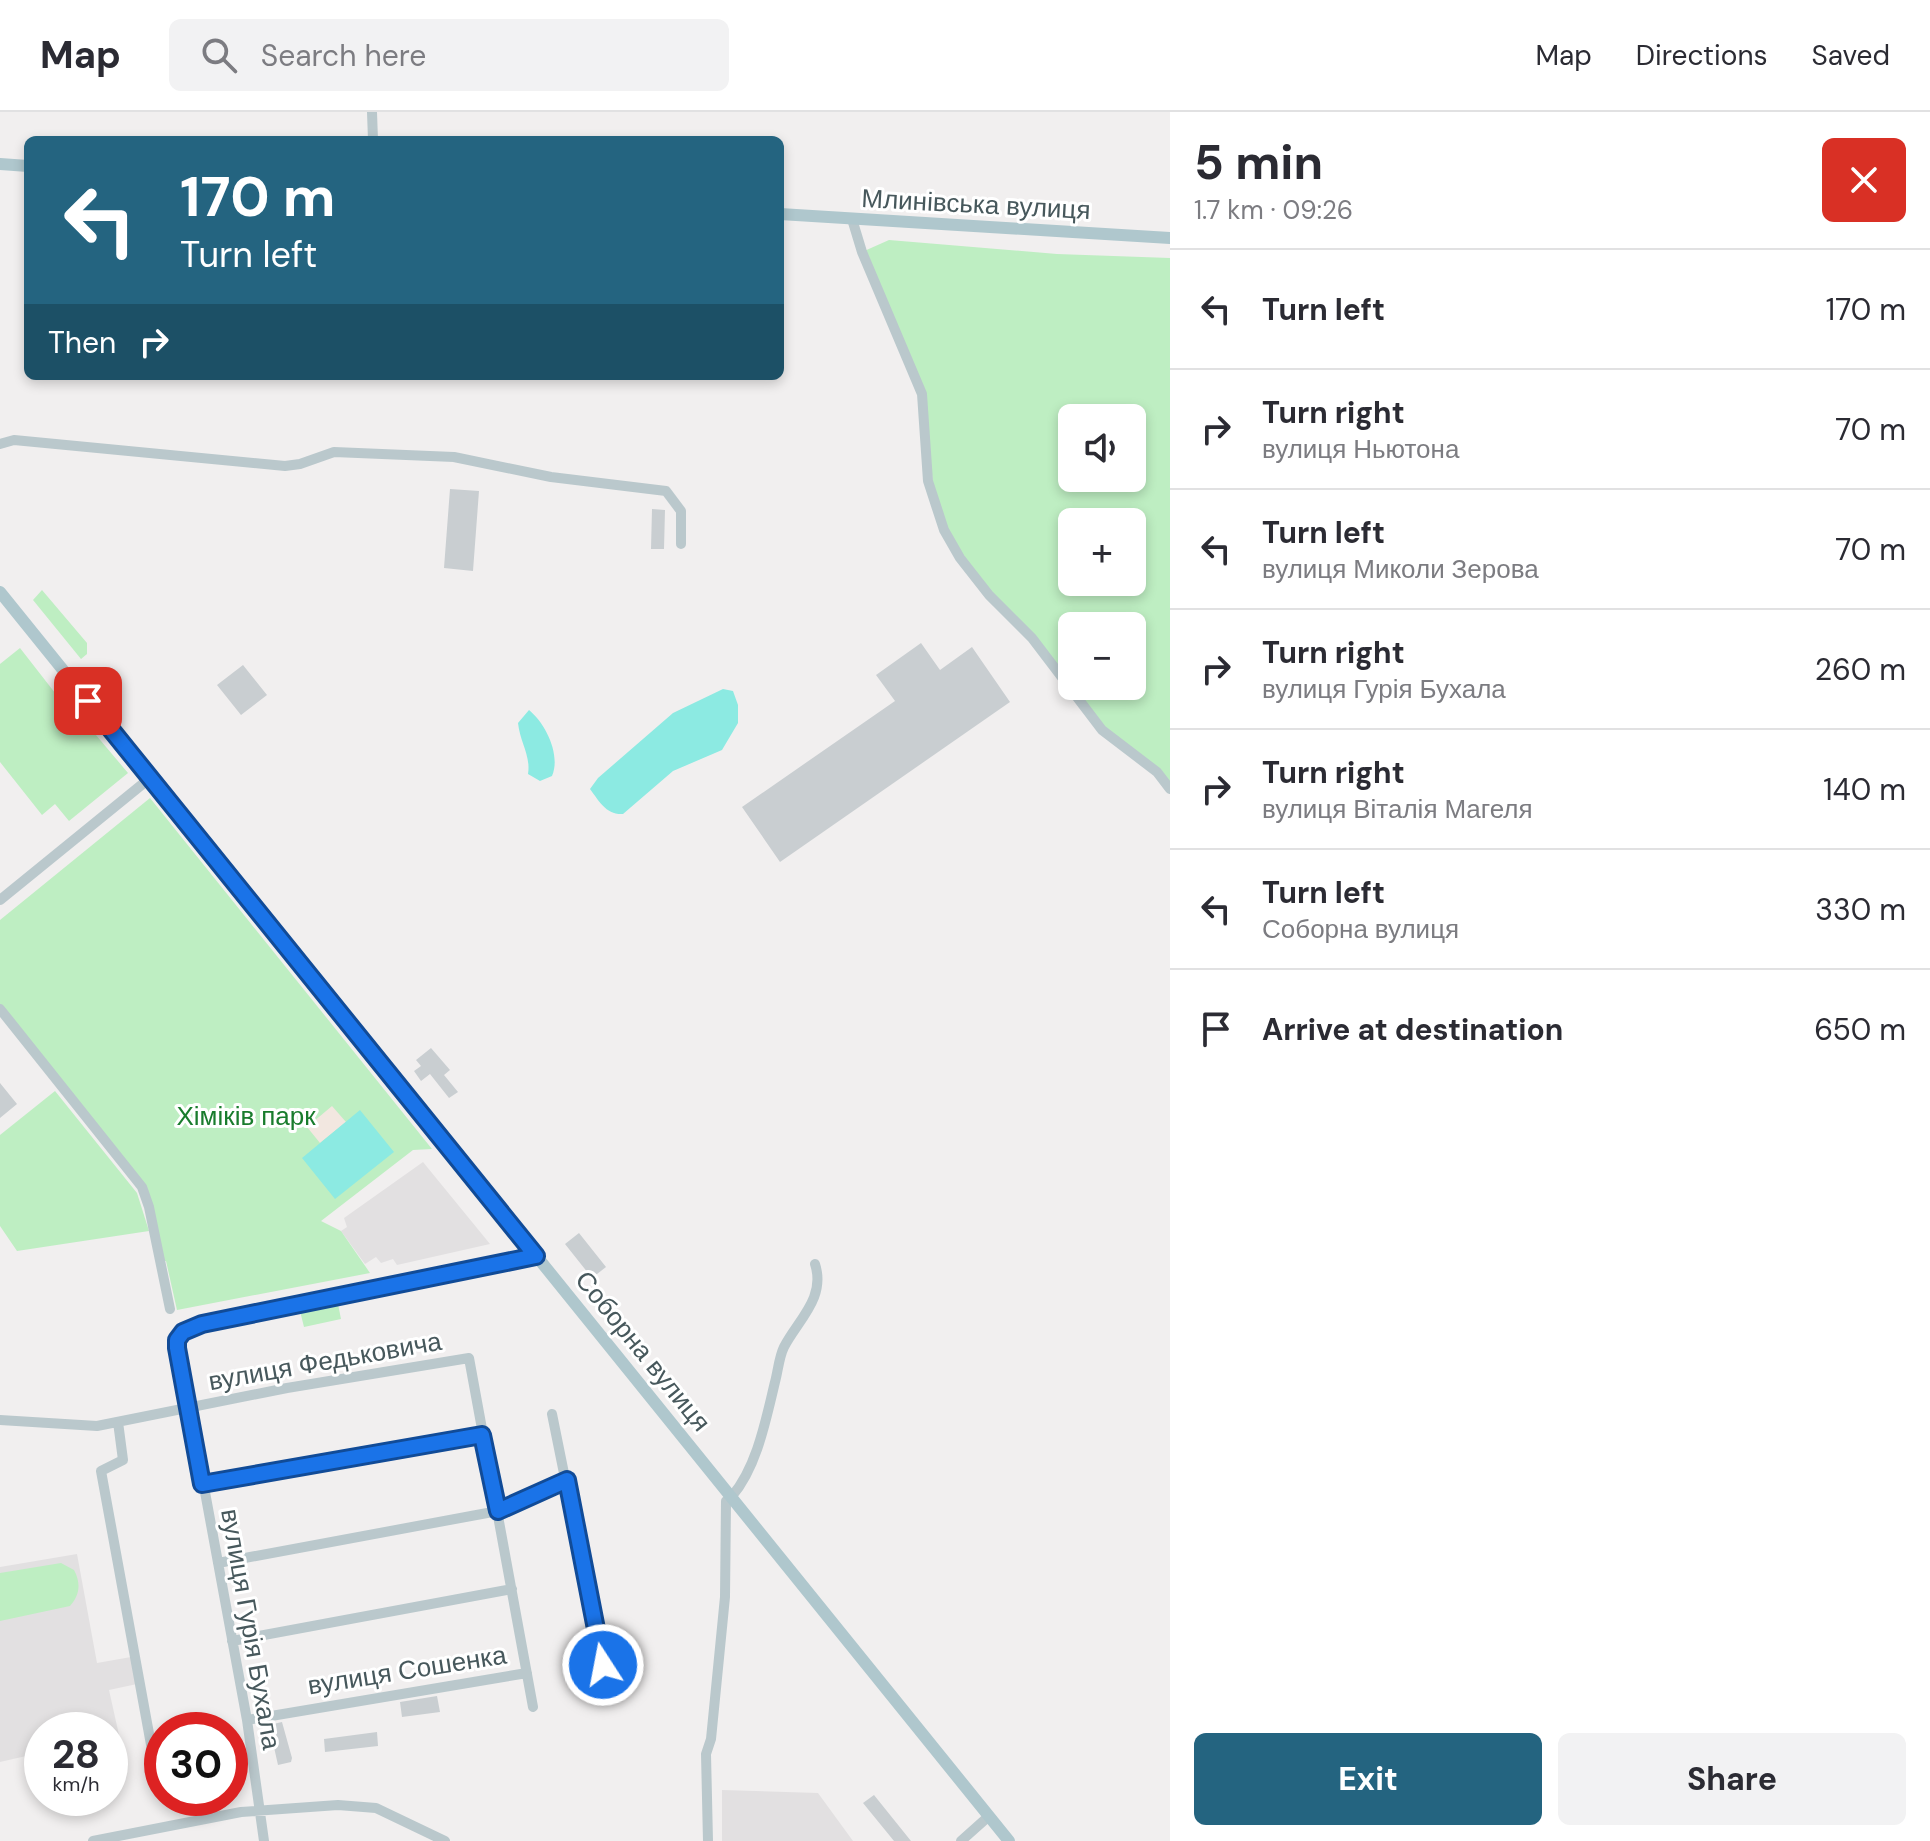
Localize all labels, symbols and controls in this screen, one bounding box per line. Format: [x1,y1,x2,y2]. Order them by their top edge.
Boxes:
search box [169,19,729,91]
text: Map [40,30,121,80]
icon: search [197,33,241,77]
text: Search here [261,36,426,75]
text: Map [1535,37,1592,74]
text: Directions [1636,37,1768,74]
text: Saved [1812,37,1890,74]
text: 5 min [1194,131,1323,194]
button: close [1822,138,1906,222]
text: 170 m [180,160,335,233]
icon: left [48,168,152,272]
street label: Млинівська вулиця [861,181,1091,227]
text: 1.7 km · 09:26 [1194,193,1353,227]
text: Turn left [180,231,317,278]
icon: left [1194,287,1238,331]
text: Turn left [1262,290,1385,329]
text: 170 m [1826,290,1906,329]
icon: right [132,320,176,364]
text: Then [48,323,116,362]
text: Turn right [1262,393,1405,432]
map controls [1058,404,1146,700]
button: sound [1058,404,1146,492]
icon: right [1194,407,1238,451]
text: 70 m [1835,410,1906,449]
text: вулиця Ньютона [1262,432,1459,466]
button: + [1058,508,1146,596]
text: Turn left [1262,513,1385,552]
icon: left [1194,527,1238,571]
text: 70 m [1835,530,1906,569]
text: вулиця Миколи Зерова [1262,552,1539,586]
button: − [1058,612,1146,700]
text: Turn right [1262,633,1405,672]
icon: right [1194,647,1238,691]
text: 260 m [1815,650,1906,689]
pin [54,667,122,735]
text: вулиця Гурія Бухала [1262,672,1506,706]
icon: arrive [66,679,110,723]
text: Turn right [1262,753,1405,792]
icon: right [1194,767,1238,811]
text: 140 m [1823,770,1906,809]
text: вулиця Віталія Магеля [1262,792,1533,826]
text: Turn left [1262,873,1385,912]
icon: left [1194,887,1238,931]
text: 330 m [1815,890,1906,929]
text: Соборна вулиця [1262,912,1459,946]
icon: arrive [1194,1007,1238,1051]
text: Arrive at destination [1262,1010,1563,1049]
text: 650 m [1814,1010,1906,1049]
park label: Хіміків парк [176,1099,316,1133]
street label: Соборна вулиця [568,1264,718,1438]
street label: вулиця Федьковича [206,1324,445,1398]
street label: вулиця Гурія Бухала [213,1506,289,1753]
position arrow [561,1623,645,1707]
street label: вулиця Сошенка [305,1637,509,1702]
speed limit sign: 30 [144,1712,248,1816]
text: 28 [52,1728,100,1780]
button: Exit [1194,1733,1542,1825]
button: Share [1558,1733,1906,1825]
text: km/h [52,1771,100,1797]

